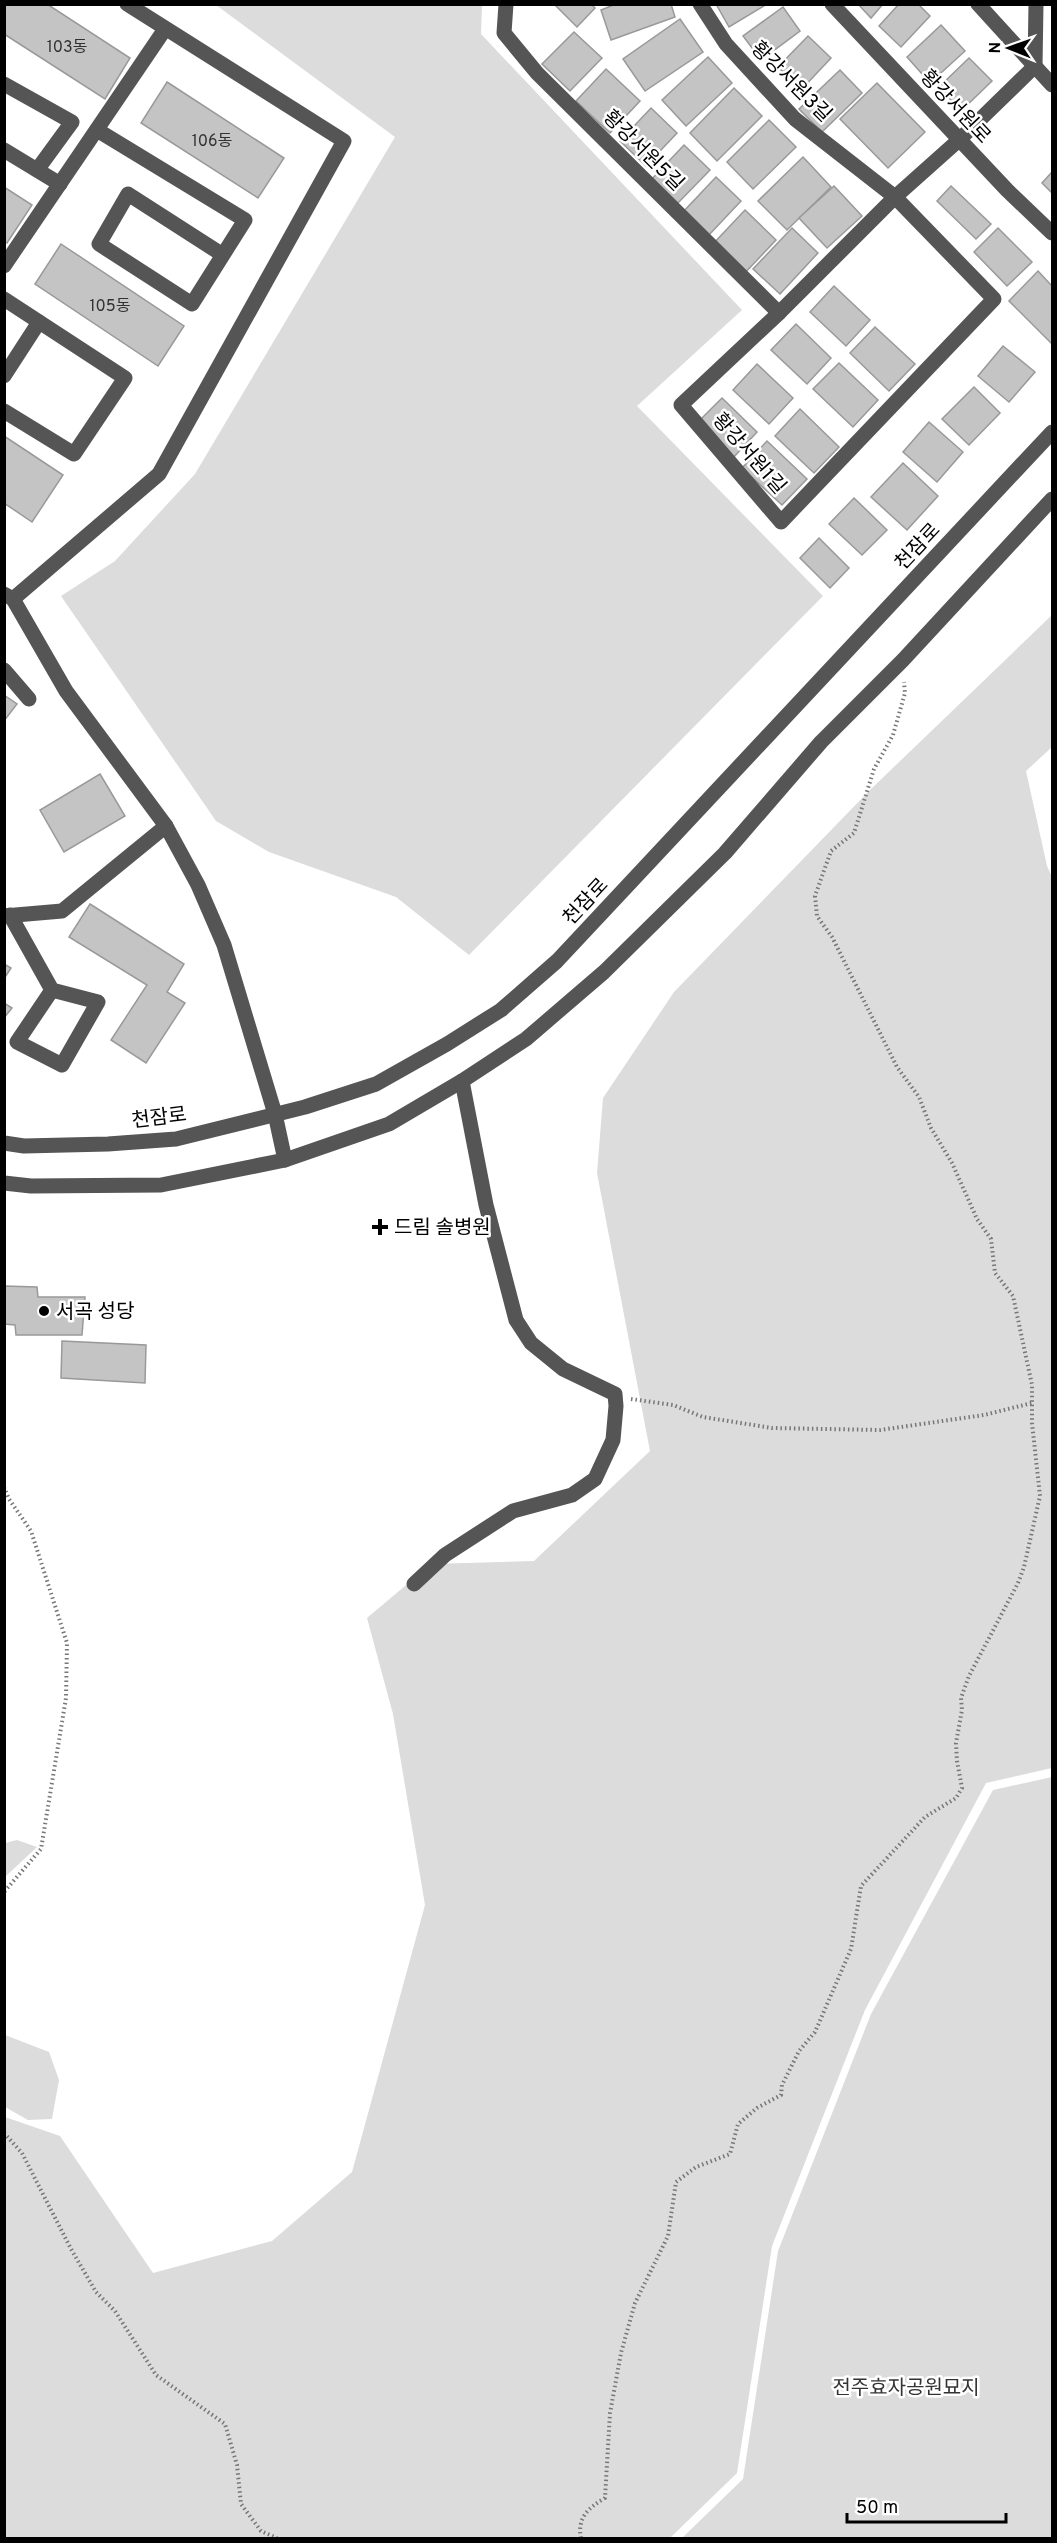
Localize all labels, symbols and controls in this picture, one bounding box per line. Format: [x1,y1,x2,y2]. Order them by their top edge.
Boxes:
north arrow [979,18,1039,78]
street label: 황강서원3길 [745,36,837,128]
house number: 103동 [47,38,88,58]
text: N [986,42,1006,54]
street label: 황강서원로 [914,65,995,150]
street label: 황강서원5길 [596,105,689,198]
house number: 106동 [192,132,233,152]
house number: 105동 [90,297,131,317]
street label: 황강서원1길 [706,408,791,500]
street label: 천잠로 [890,518,947,576]
street label: 천잠로 [558,873,615,931]
street label: 천잠로 [130,1103,188,1135]
place label: 드림 솔병원 [394,1216,491,1242]
marker: 드림 솔병원 [371,1218,389,1236]
place label: 서곡 성당 [56,1300,134,1326]
marker: 서곡 성당 [37,1304,51,1318]
park label: 전주효자공원묘지 [832,2376,980,2402]
scale bar [847,2486,1006,2524]
text: 50 m [856,2497,898,2520]

